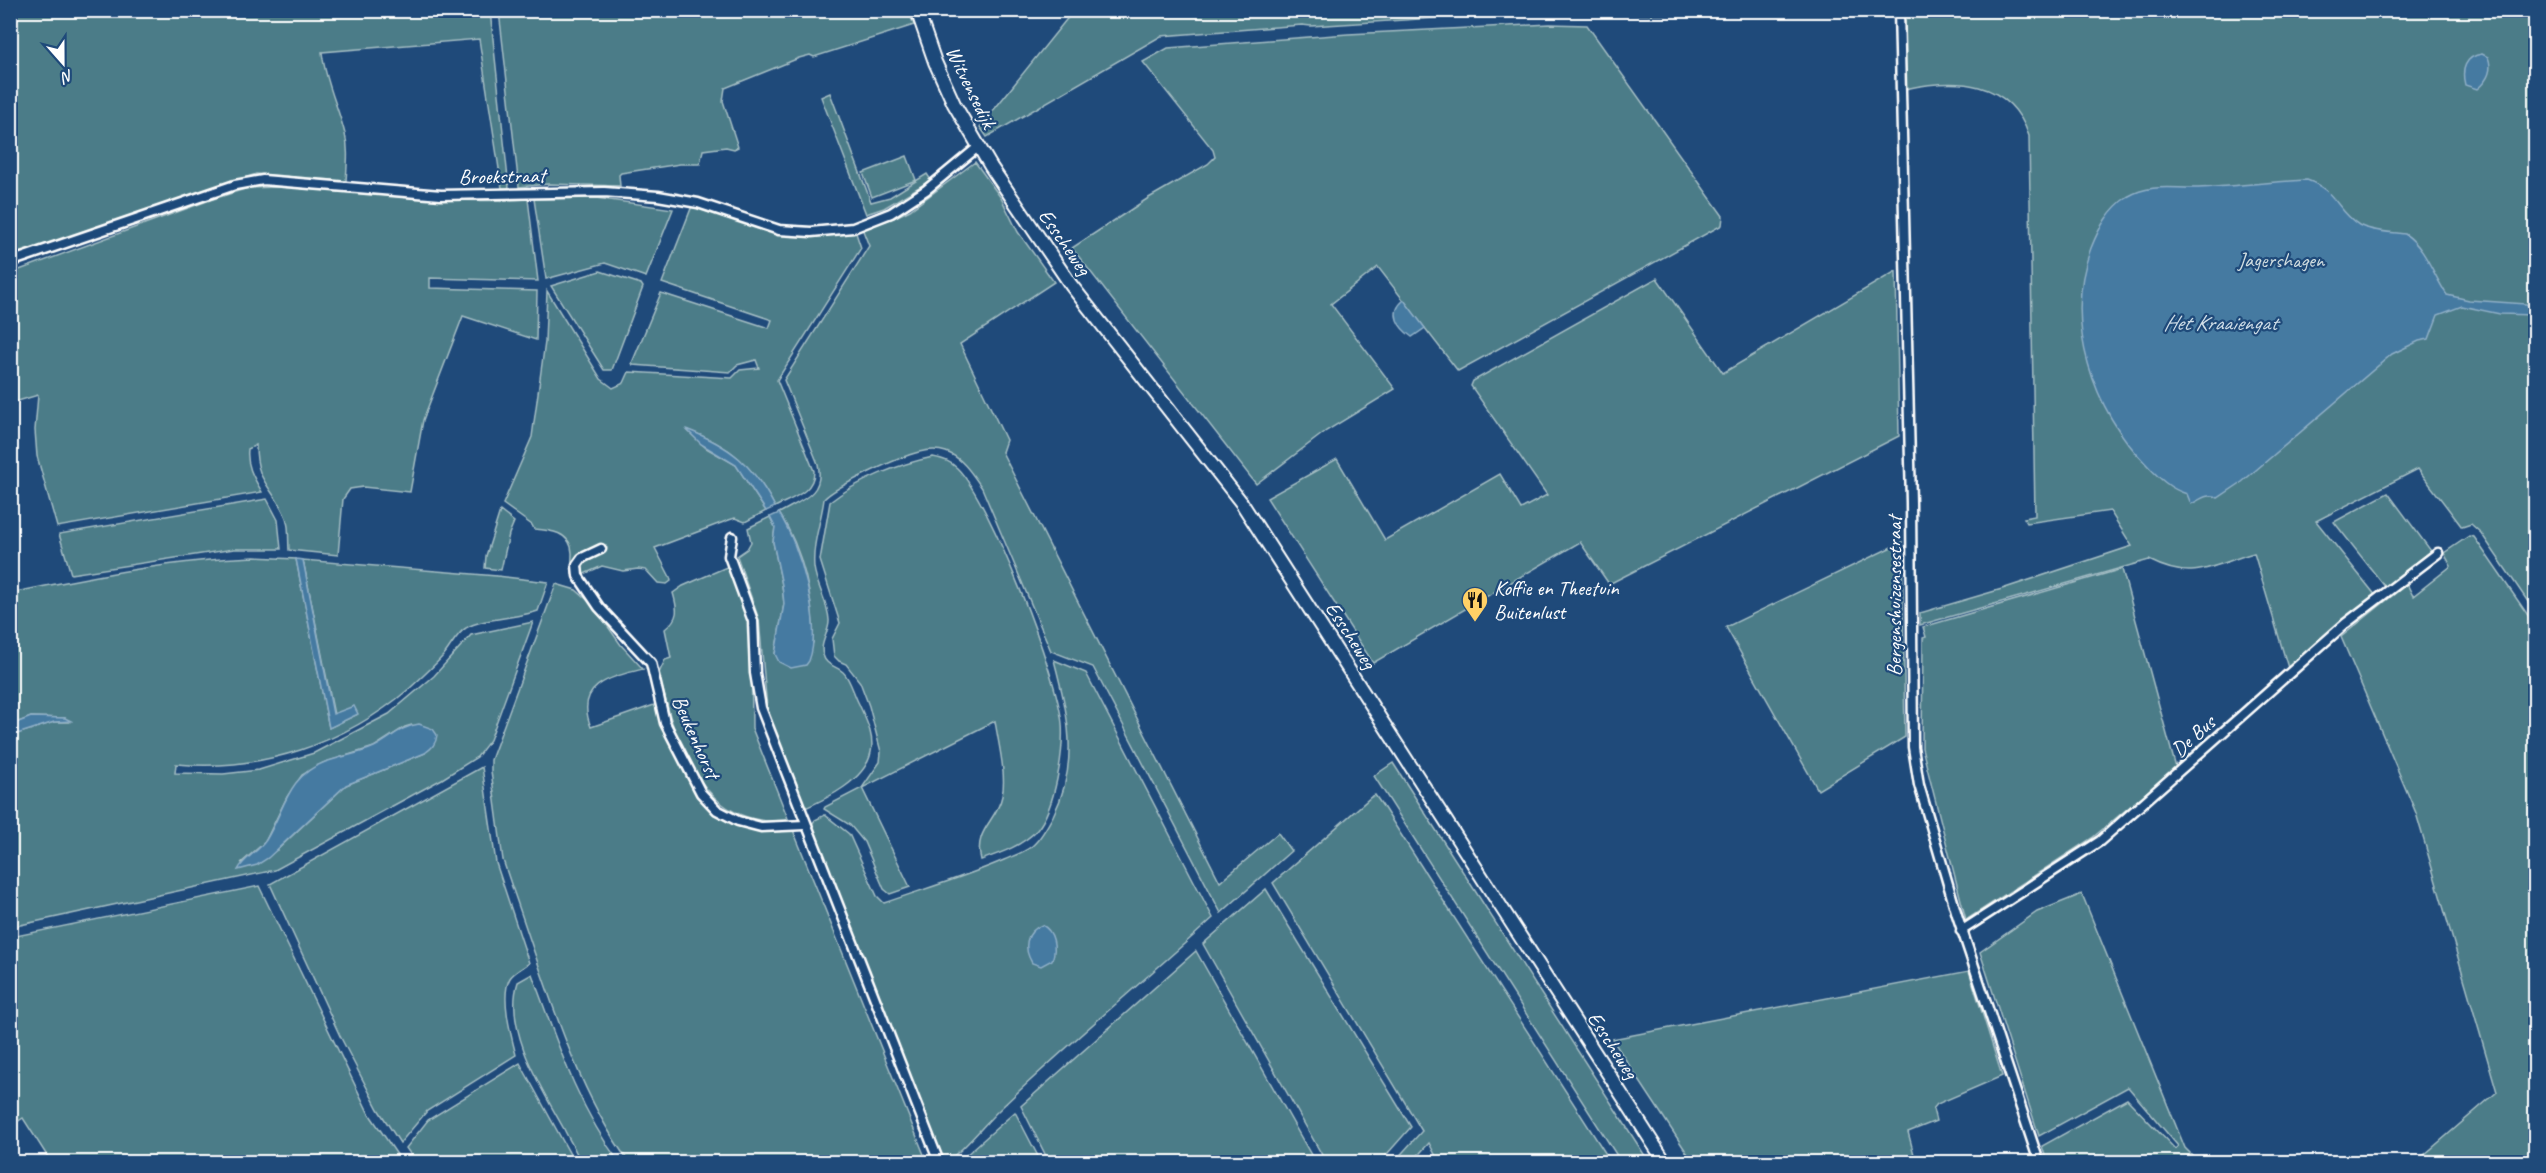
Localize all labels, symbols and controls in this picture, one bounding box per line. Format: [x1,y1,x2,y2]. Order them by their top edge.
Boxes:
north arrow [33,33,93,93]
street label: Witvensedijk [940,42,1003,134]
text: N [57,65,76,88]
street label: Broekstraat [458,162,549,190]
street label: Esscheweg [1033,204,1098,281]
park label: Jagershagen [2237,247,2326,273]
water label: Het Kraaiengat [2163,309,2282,337]
street label: Bergenshuizensestraat [1881,513,1907,676]
place label: Koffie en Theetuin Buitenlust [1494,575,1619,625]
restaurant icon: Koffie en Theetuin Buitenlust [1460,585,1490,623]
street label: Esscheweg [1320,596,1383,675]
street label: Beukenhorst [666,691,727,785]
street label: De Bus [2166,708,2222,762]
street label: Esscheweg [1582,1006,1645,1085]

